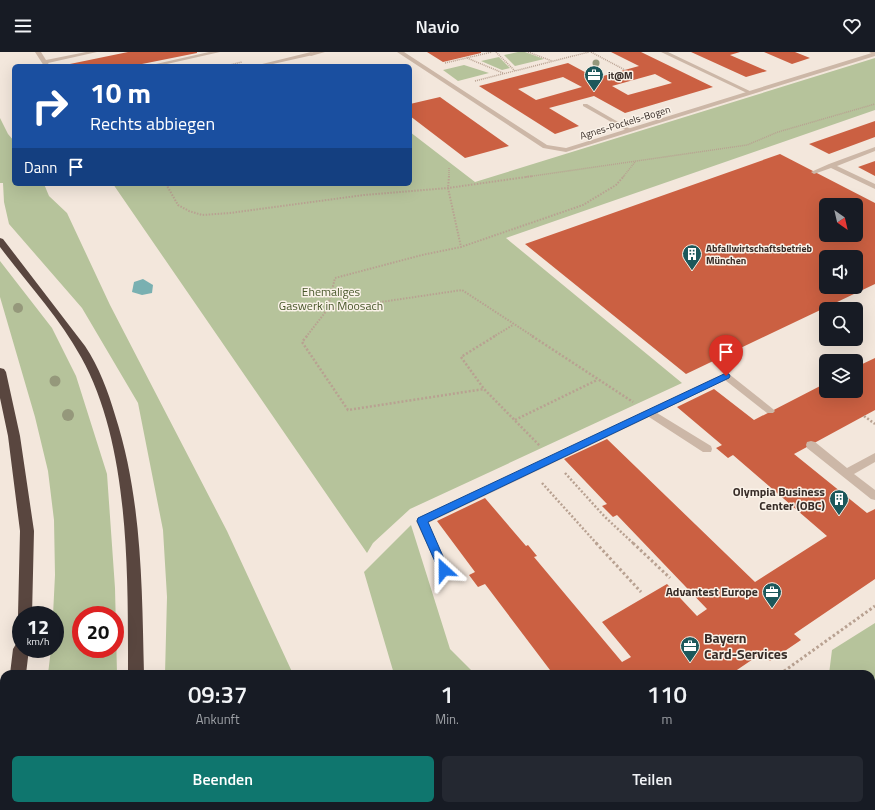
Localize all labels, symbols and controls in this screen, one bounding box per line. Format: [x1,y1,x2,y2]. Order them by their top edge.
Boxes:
text: Navio [415,13,460,40]
icon: menu [12,15,34,37]
icon: heart [841,15,863,37]
office icon: it@M [583,64,605,92]
place label: it@M [608,68,633,83]
text: 10 m [90,71,151,114]
icon: right [24,80,76,132]
street label: Agnes-Pockels-Bogen [578,102,672,143]
text: Rechts abbiegen [90,110,215,137]
text: Dann [24,156,57,179]
icon: arrive [65,156,87,178]
north arrow [819,198,863,242]
map controls [819,198,863,398]
place label: Abfallwirtschaftsbetrieb München [706,241,813,268]
building icon: Abfallwirtschaftsbetrieb München [681,243,703,271]
button: sound [819,250,863,294]
park label: Ehemaliges Gaswerk in Moosach [279,282,383,315]
button: search [819,302,863,346]
pin [709,335,743,376]
icon: arrive [715,341,737,363]
button: layers [819,354,863,398]
place label: Olympia Business Center (OBC) [733,482,825,515]
building icon: Olympia Business Center (OBC) [828,488,850,516]
position arrow [423,549,465,591]
office icon: Advantest Europe [761,581,783,609]
place label: Advantest Europe [666,582,758,601]
speed limit sign: 20 [72,606,124,658]
text: 12 [27,611,49,642]
place label: Bayern Card-Services [704,627,788,664]
text: km/h [27,634,49,649]
office icon: Bayern Card-Services [679,635,701,663]
text: 09:37 [188,676,247,712]
text: 1 [440,676,454,712]
text: 110 [647,676,687,712]
text: Ankunft [196,709,240,729]
text: Min. [435,709,459,729]
text: m [661,709,672,729]
button: Beenden [12,756,434,802]
button: Teilen [442,756,863,802]

